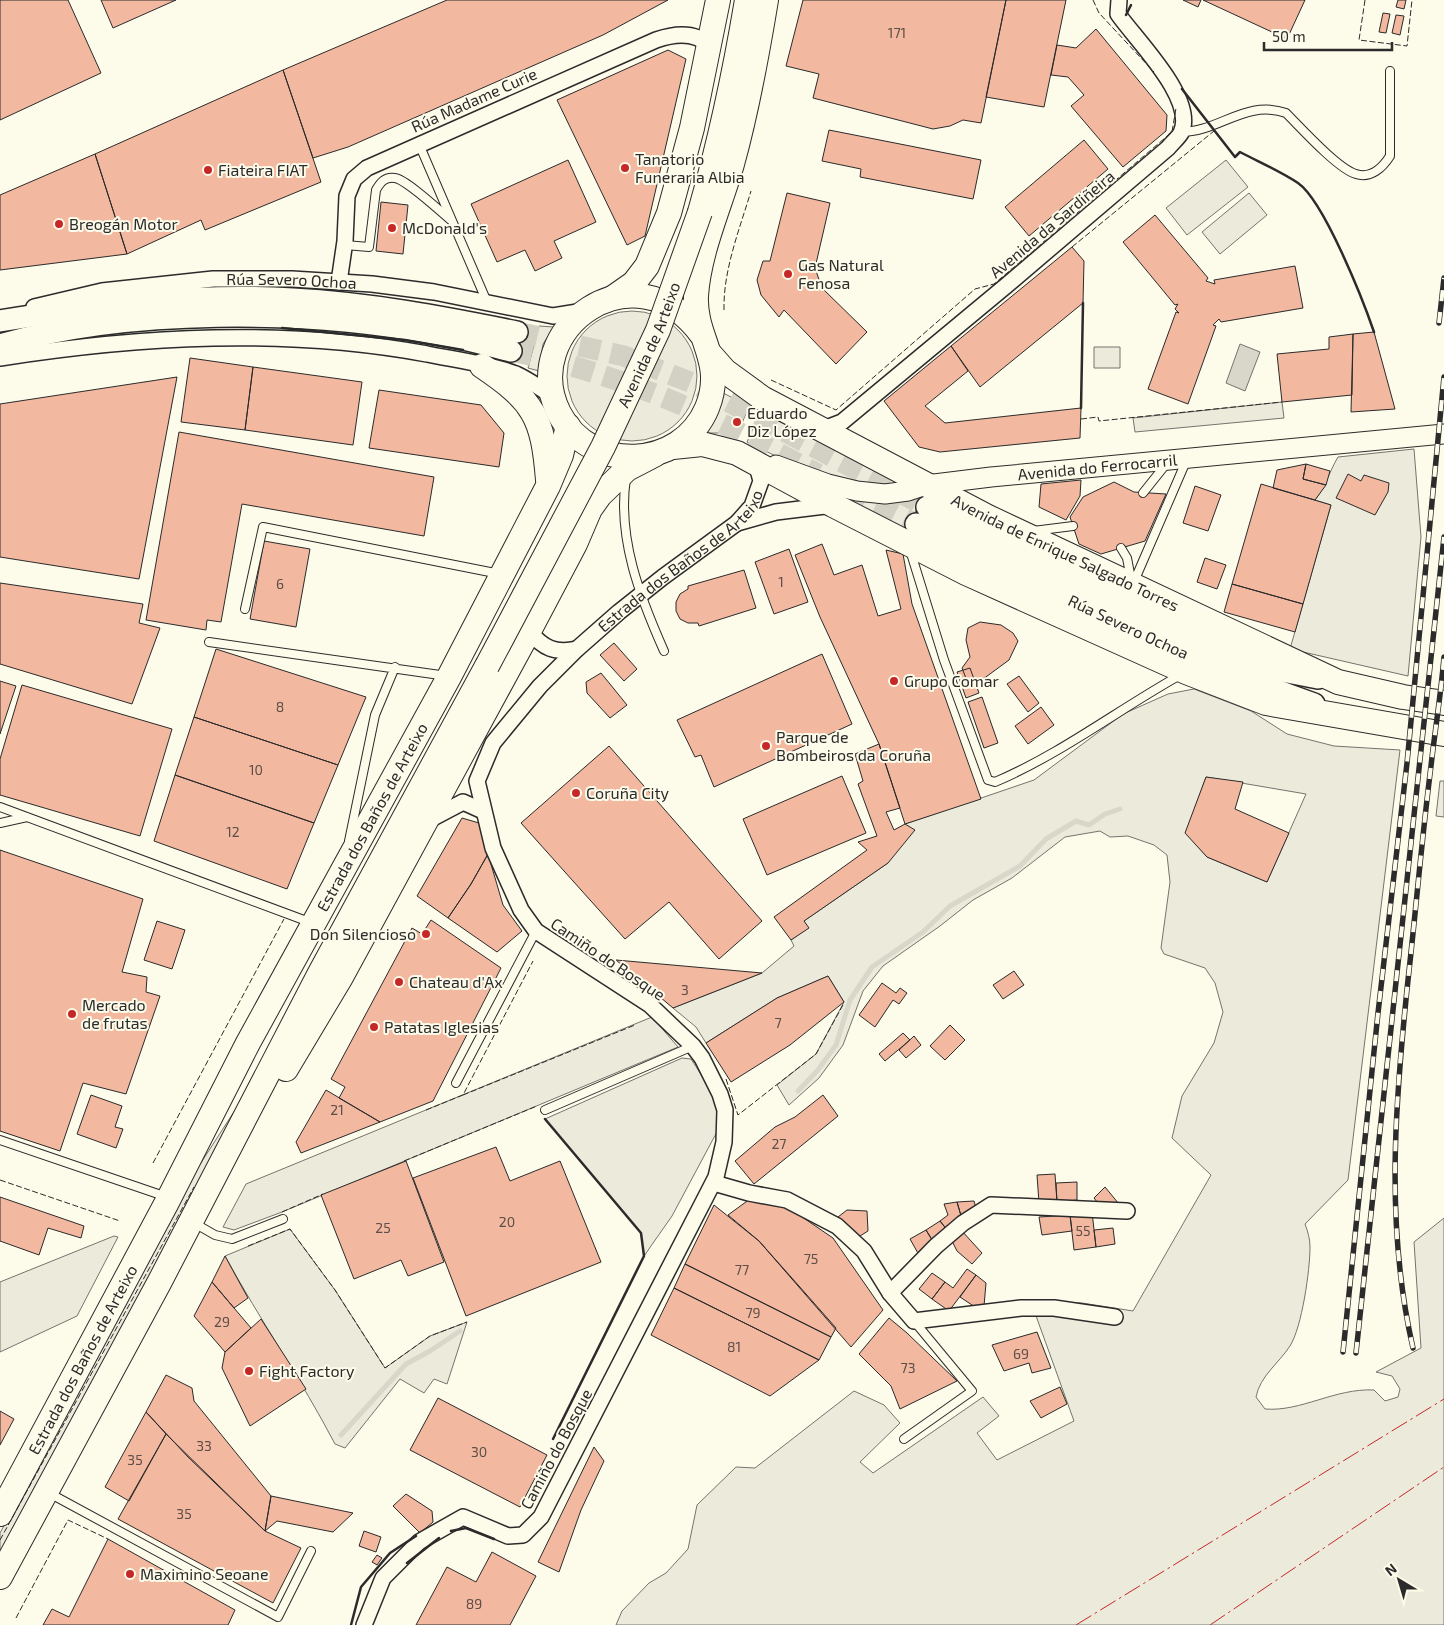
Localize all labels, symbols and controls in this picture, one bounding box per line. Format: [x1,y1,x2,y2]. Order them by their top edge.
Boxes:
scale bar [1264,20,1392,52]
house number: 171 [888,24,906,41]
text: 50 m [1272,27,1306,45]
street label: Rúa Madame Curie [408,63,540,136]
place label: Tanatorio Funeraria Albia [635,149,745,186]
place label: Fiateira FIAT [218,160,308,179]
marker: Tanatorio Funeraria Albia [619,162,631,174]
marker: Fiateira FIAT [202,164,214,176]
street label: Avenida da Sardiñeira [985,166,1118,281]
place label: Breogán Motor [69,214,179,233]
marker: Breogán Motor [53,218,65,230]
place label: McDonald's [402,218,487,237]
marker: McDonald's [386,222,398,234]
place label: Gas Natural Fenosa [798,255,884,292]
marker: Gas Natural Fenosa [782,268,794,280]
street label: Rúa Severo Ochoa [226,269,357,292]
street label: Avenida de Arteixo [613,279,683,410]
place label: Eduardo Diz López [747,403,817,440]
marker: Eduardo Diz López [731,416,743,428]
street label: Avenida do Ferrocarril [1017,449,1178,483]
street label: Estrada dos Baños de Arteixo [593,487,766,636]
street label: Avenida de Enrique Salgado Torres [949,490,1182,615]
house number: 1 [778,573,784,590]
house number: 6 [276,575,284,592]
street label: Rúa Severo Ochoa [1065,590,1192,662]
place label: Grupo Comar [904,671,1000,690]
marker: Grupo Comar [888,675,900,687]
house number: 8 [276,698,284,715]
street label: Estrada dos Baños de Arteixo [312,719,431,914]
place label: Parque de Bombeiros da Coruña [776,727,931,764]
marker: Parque de Bombeiros da Coruña [760,740,772,752]
house number: 10 [249,761,263,778]
place label: Coruña City [586,783,670,802]
marker: Coruña City [570,787,582,799]
house number: 12 [226,823,240,840]
street label: Camiño do Bosque [548,913,669,1004]
place label: Don Silencioso [310,924,416,943]
marker: Don Silencioso [420,928,432,940]
place label: Chateau d'Ax [409,972,503,991]
marker: Chateau d'Ax [393,976,405,988]
house number: 3 [681,981,689,998]
place label: Mercado de frutas [82,995,148,1032]
marker: Mercado de frutas [66,1008,78,1020]
house number: 7 [774,1014,782,1031]
place label: Patatas Iglesias [384,1017,499,1036]
marker: Patatas Iglesias [368,1021,380,1033]
house number: 21 [330,1101,344,1118]
house number: 27 [771,1135,787,1152]
house number: 20 [499,1213,515,1230]
house number: 25 [375,1219,391,1236]
house number: 55 [1075,1222,1091,1239]
house number: 75 [804,1250,818,1267]
street label: Estrada dos Baños de Arteixo [24,1261,141,1457]
house number: 77 [735,1261,749,1278]
house number: 79 [745,1304,761,1321]
house number: 29 [214,1313,230,1330]
house number: 81 [727,1338,741,1355]
house number: 69 [1013,1345,1029,1362]
house number: 73 [901,1359,915,1376]
place label: Fight Factory [259,1361,355,1380]
marker: Fight Factory [243,1365,255,1377]
street label: Camiño do Bosque [516,1385,595,1512]
house number: 33 [196,1437,212,1454]
house number: 30 [471,1443,487,1460]
house number: 35 [127,1451,143,1468]
house number: 35 [176,1505,192,1522]
north arrow [1374,1555,1424,1605]
text: N [1381,1560,1400,1579]
place label: Maximino Seoane [140,1564,269,1583]
marker: Maximino Seoane [124,1568,136,1580]
house number: 89 [466,1595,482,1612]

